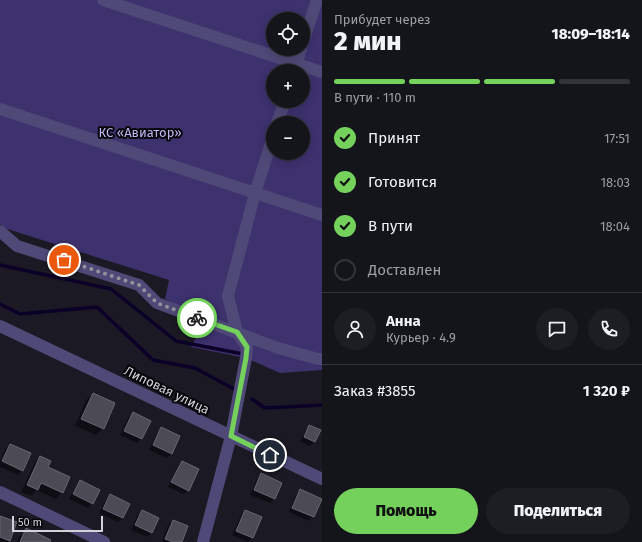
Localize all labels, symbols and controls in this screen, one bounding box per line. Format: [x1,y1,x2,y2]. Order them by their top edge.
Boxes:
map controls [266,12,310,160]
button: locate [266,12,310,56]
text: Прибудет через [334,12,431,27]
text: 18:09–18:14 [552,25,630,43]
text: 2 мин [334,26,401,57]
button: + [266,64,310,108]
text: В пути · 110 m [334,90,416,105]
button: − [266,116,310,160]
park label: КС «Авиатор» [98,125,182,140]
icon: check [334,127,356,149]
text: Принят [368,129,420,147]
text: 17:51 [604,131,630,146]
icon: check [334,171,356,193]
text: Готовится [368,173,437,191]
text: 18:03 [600,175,630,190]
icon: check [334,215,356,237]
text: В пути [368,217,413,235]
text: 18:04 [600,219,630,234]
pin [47,243,81,277]
icon: bag [53,249,75,271]
text: Доставлен [368,261,441,279]
courier [177,298,217,338]
icon: bike [186,307,208,329]
button: person [334,308,376,350]
button: chat [536,308,578,350]
button: phone [588,308,630,350]
text: Анна [386,312,421,330]
text: Курьер · 4.9 [386,330,456,345]
street label: Липовая улица [122,363,212,417]
text: Заказ #3855 [334,382,416,400]
text: 1 320 ₽ [583,382,630,400]
pin [253,438,287,472]
icon: home [259,444,281,466]
button: Помощь [334,488,478,534]
button: Поделиться [486,488,630,534]
scale bar [12,514,103,533]
text: 50 m [18,516,42,529]

